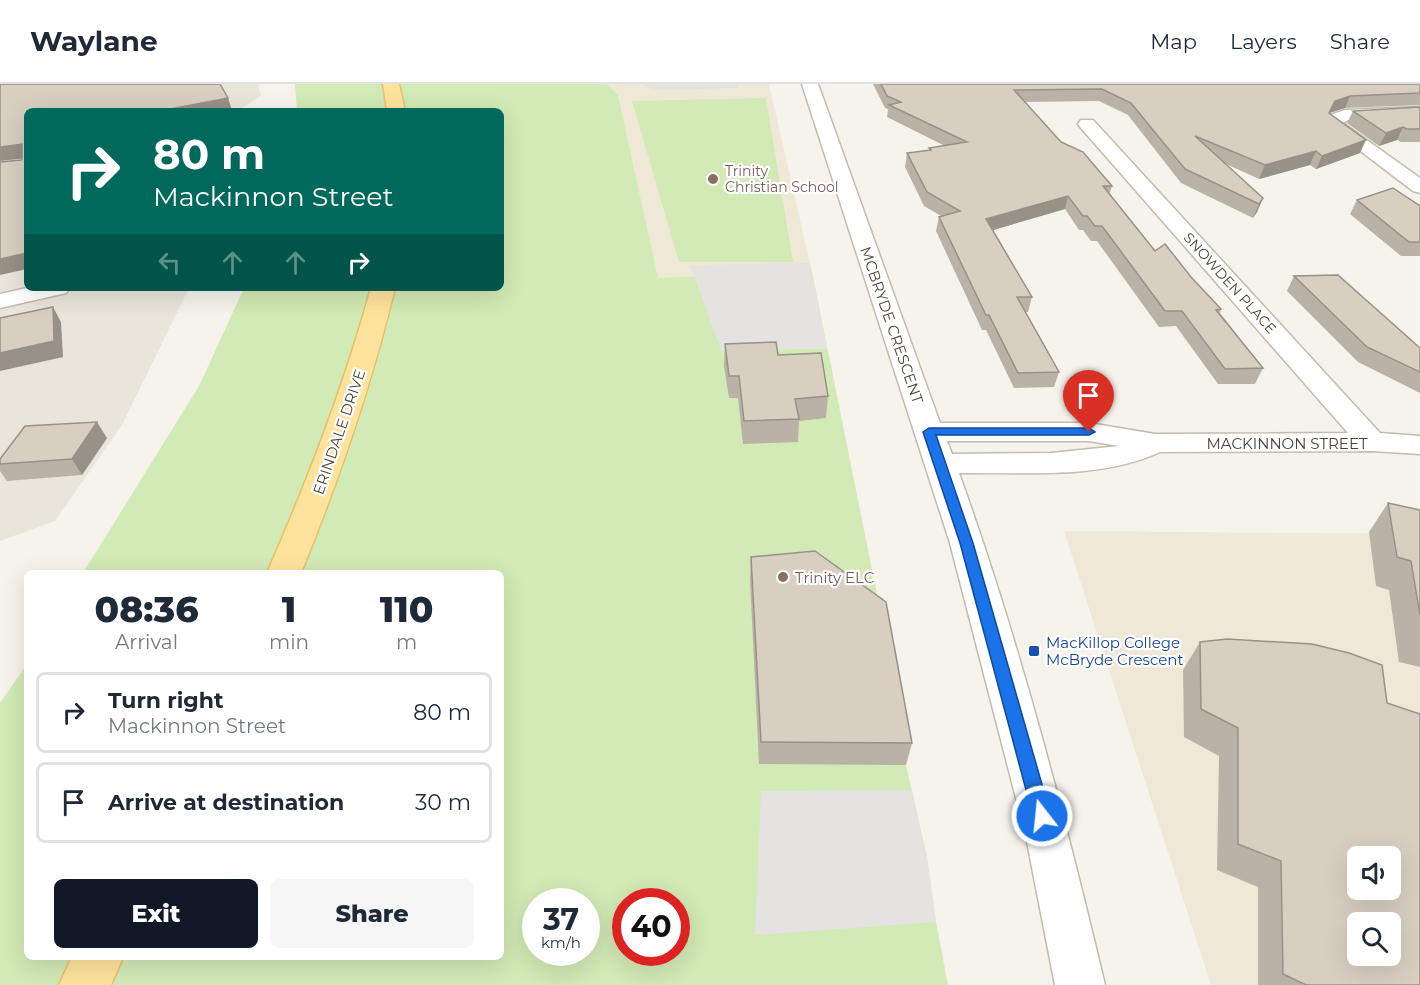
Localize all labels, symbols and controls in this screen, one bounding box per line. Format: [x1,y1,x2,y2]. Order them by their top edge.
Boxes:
text: Waylane [30,24,158,58]
text: Map [1150,29,1197,54]
text: Layers [1230,29,1297,54]
text: Share [1330,29,1390,54]
text: 80 m [153,128,265,180]
icon: right [54,132,132,210]
place label: Trinity Christian School [725,162,839,196]
marker: Trinity Christian School [706,172,720,186]
text: Mackinnon Street [153,180,394,213]
street label: SNOWDEN PLACE [1180,229,1280,337]
street label: MCBRYDE CRESCENT [856,244,928,406]
icon: left [153,246,186,279]
icon: ahead [216,246,249,279]
icon: ahead [279,246,312,279]
icon: right [342,246,375,279]
street label: ERINDALE DRIVE [309,367,369,497]
pin [1063,370,1114,432]
icon: arrive [1072,379,1105,412]
street label: MACKINNON STREET [1206,434,1368,453]
place label: Trinity ELC [795,568,875,587]
marker: Trinity ELC [776,570,790,584]
text: 08:36 [95,587,199,631]
text: 1 [282,587,296,631]
text: 110 [380,587,433,631]
text: Arrival [115,630,178,654]
text: min [269,630,309,654]
text: m [396,630,417,654]
place label: MacKillop College McBryde Crescent [1046,633,1184,669]
marker: MacKillop College McBryde Crescent [1027,644,1041,658]
text: Turn right [108,687,223,714]
icon: right [57,696,90,729]
text: 80 m [413,699,471,726]
text: Mackinnon Street [108,714,286,738]
position arrow [1010,784,1074,848]
icon: arrive [57,786,90,819]
text: Arrive at destination [108,789,344,816]
text: 30 m [415,789,471,816]
map controls [1347,846,1401,966]
button: sound [1347,846,1401,900]
button: Exit [54,879,258,948]
button: Share [270,879,474,948]
speed limit sign: 40 [612,888,690,966]
text: 37 [543,901,579,938]
button: search [1347,912,1401,966]
text: km/h [541,933,581,952]

